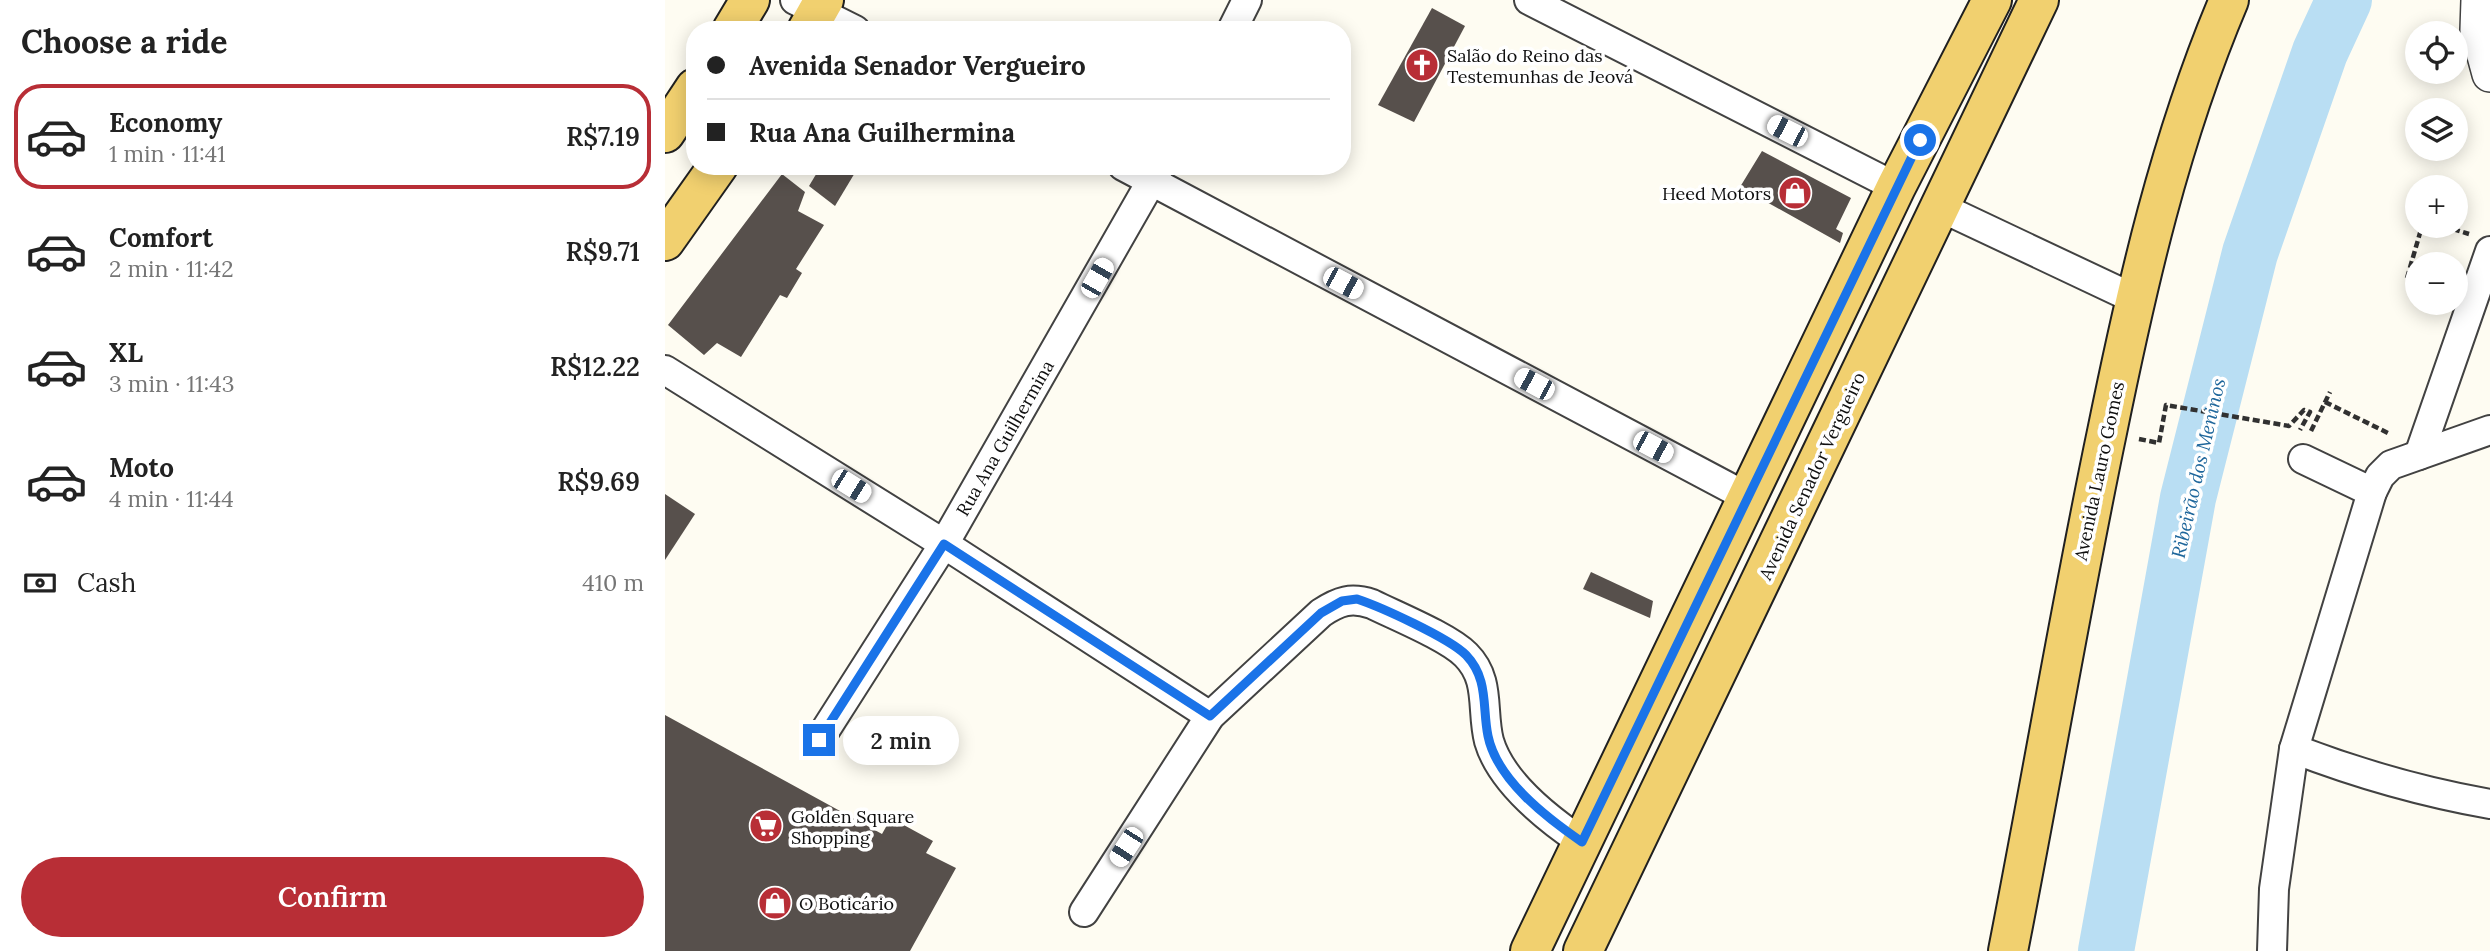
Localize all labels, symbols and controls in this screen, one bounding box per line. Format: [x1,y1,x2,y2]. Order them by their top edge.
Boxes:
text: Choose a ride [21,21,228,62]
map controls [2405,21,2468,315]
button: locate [2405,21,2468,84]
place label: Salão do Reino das Testemunhas de Jeová [1447,44,1633,88]
church icon: Salão do Reino das Testemunhas de Jeová [1403,46,1441,84]
text: Avenida Senador Vergueiro [749,49,1086,82]
button: layers [2405,98,2468,161]
icon: car [25,105,88,168]
text: Economy [109,106,222,139]
car [1764,112,1811,150]
text: Rua Ana Guilhermina [749,116,1015,149]
text: R$7.19 [566,120,640,153]
route start [1904,124,1936,156]
text: 1 min · 11:41 [109,139,226,168]
shop icon: Heed Motors [1776,174,1814,212]
button: + [2405,175,2468,238]
place label: Heed Motors [1662,182,1771,205]
icon: car [25,220,88,283]
text: Comfort [109,221,213,254]
text: R$9.71 [566,235,640,268]
button: − [2405,252,2468,315]
text: 2 min · 11:42 [109,254,234,283]
car [1078,255,1117,301]
car [1320,264,1367,302]
icon: car [25,335,88,398]
text: XL [109,336,143,369]
text: R$12.22 [550,350,640,383]
street label: Rua Ana Guilhermina [951,356,1059,520]
car [1511,365,1558,403]
street label: Avenida Senador Vergueiro [1753,368,1870,584]
text: 3 min · 11:43 [109,369,234,398]
water label: Ribeirão dos Meninos [2166,376,2230,560]
street label: Avenida Lauro Gomes [2069,379,2129,564]
car [1630,428,1677,466]
icon: car [25,450,88,513]
text: Moto [109,451,174,484]
text: R$9.69 [557,465,640,498]
car [828,466,875,506]
text: 4 min · 11:44 [109,484,234,513]
icon: cash [21,564,59,602]
text: Cash [77,566,136,599]
text: 410 m [582,568,644,597]
callout: 2 min [843,716,959,764]
route end [803,724,835,756]
text: 2 min [871,726,931,755]
place label: Golden Square Shopping [791,805,915,849]
supermarket icon: Golden Square Shopping [747,807,785,845]
car [1106,824,1147,870]
button: Confirm [21,857,644,937]
shop icon: O Boticário [756,884,794,922]
place label: O Boticário [799,892,894,915]

